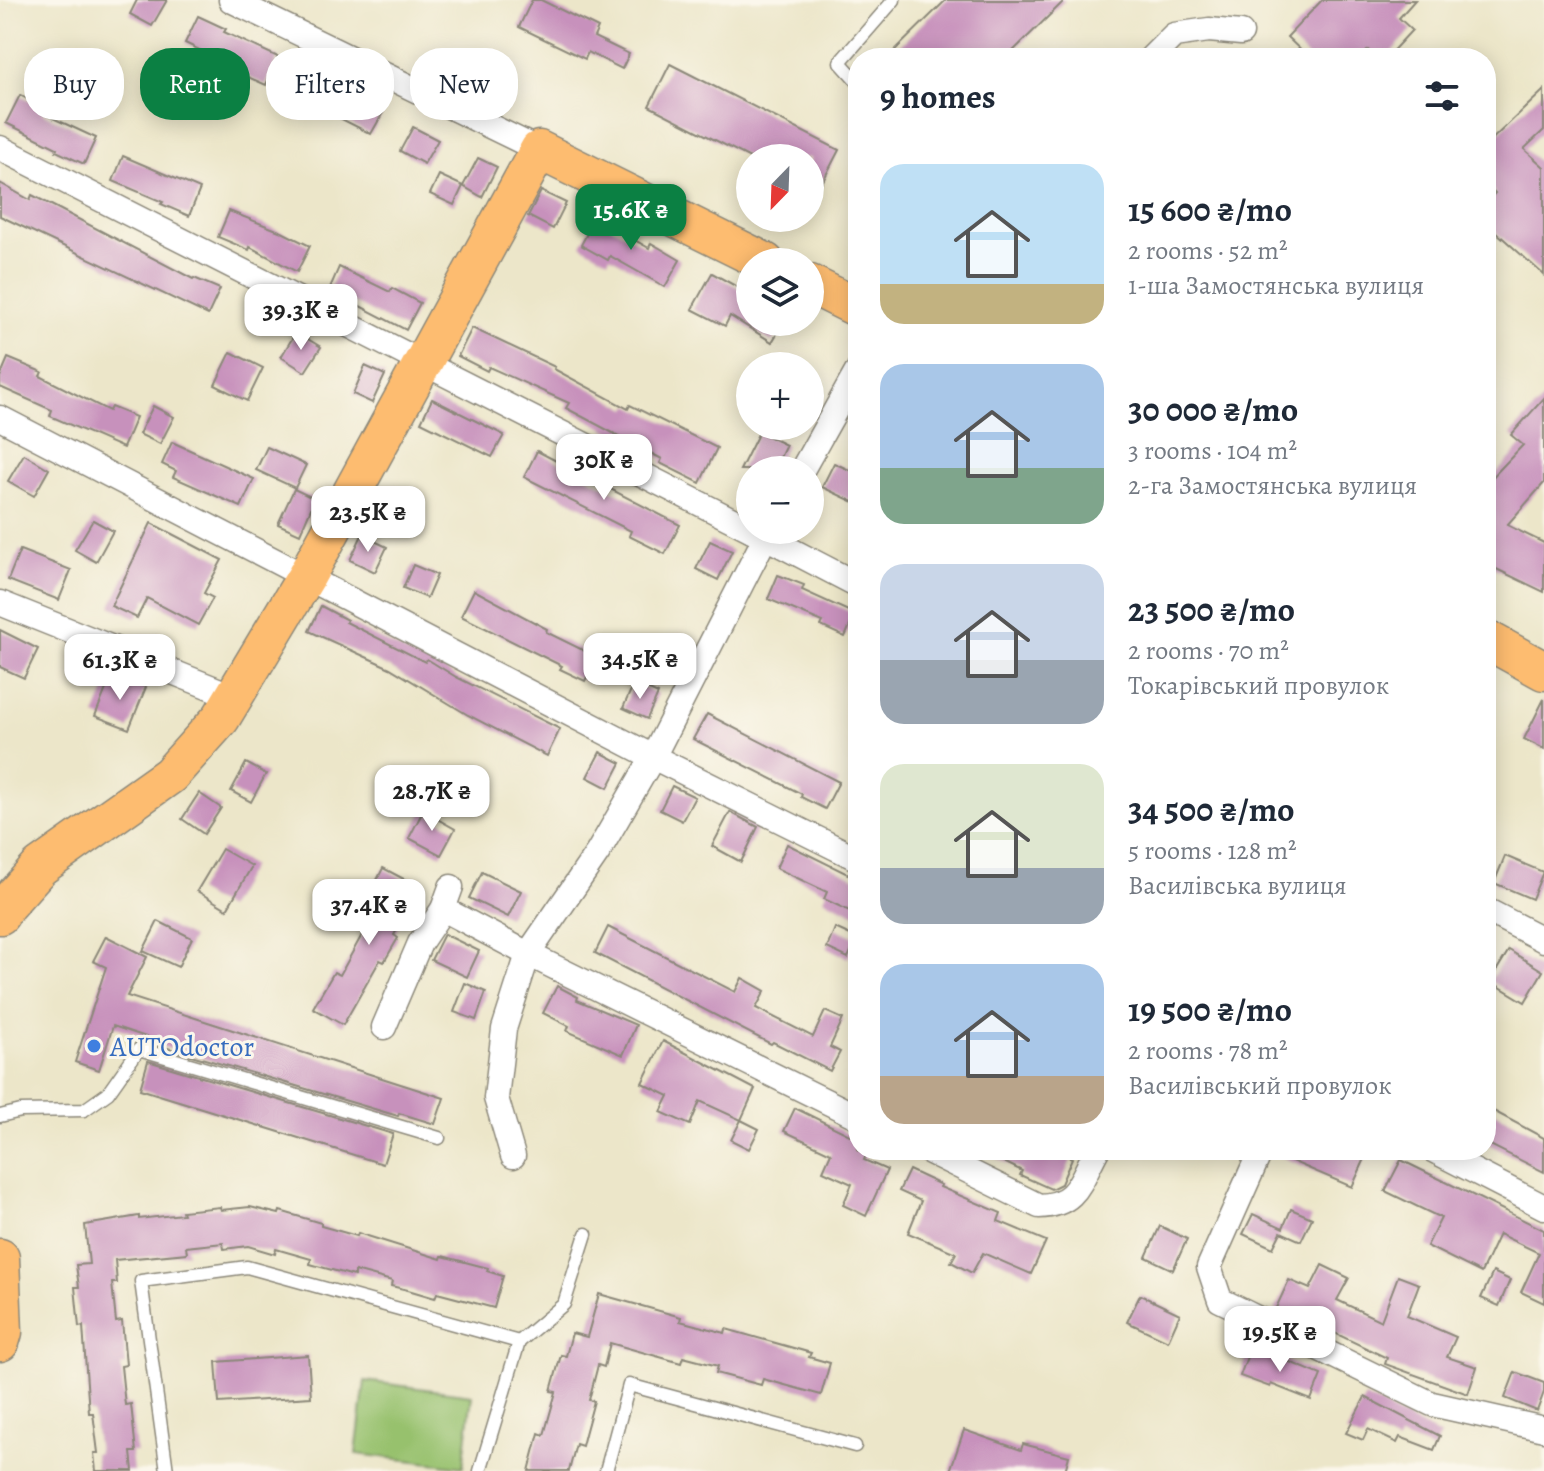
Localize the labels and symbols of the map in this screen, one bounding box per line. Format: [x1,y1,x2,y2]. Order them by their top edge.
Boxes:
north arrow [736,144,824,232]
pin: 15.6K ₴ [557,184,705,252]
pin: 39.3K ₴ [227,284,375,352]
pin: 30K ₴ [548,434,660,502]
pin: 23.5K ₴ [294,486,442,554]
pin: 34.5K ₴ [566,633,714,701]
pin: 61.3K ₴ [46,634,194,702]
pin: 28.7K ₴ [358,765,506,833]
pin: 37.4K ₴ [295,879,443,947]
place label: AUTOdoctor [109,1028,255,1066]
marker: AUTOdoctor [85,1037,103,1055]
pin: 19.5K ₴ [1206,1306,1354,1374]

